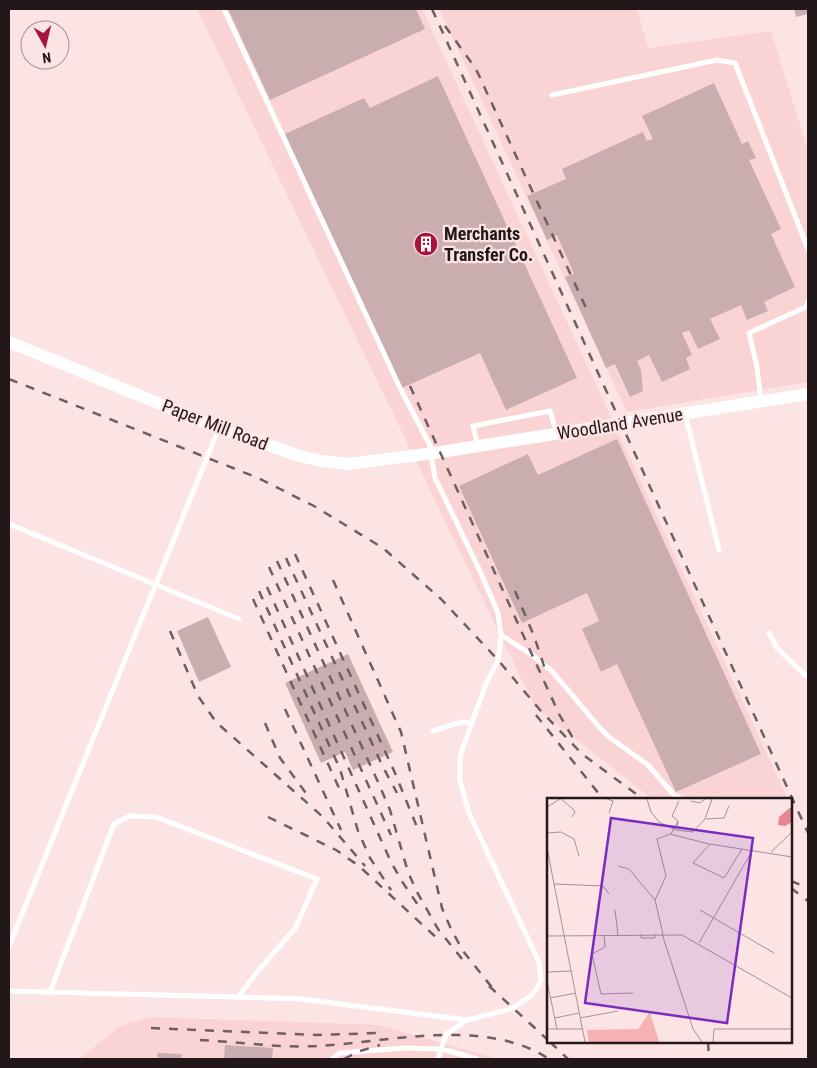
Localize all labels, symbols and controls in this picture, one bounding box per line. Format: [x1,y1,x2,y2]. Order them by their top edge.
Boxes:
north arrow [20,20,70,70]
text: N [41,49,52,66]
place label: Merchants Transfer Co. [444,223,533,265]
building icon: Merchants Transfer Co. [413,231,439,257]
street label: Paper Mill Road [159,395,271,454]
street label: Woodland Avenue [556,403,684,444]
inset map [547,798,792,1043]

